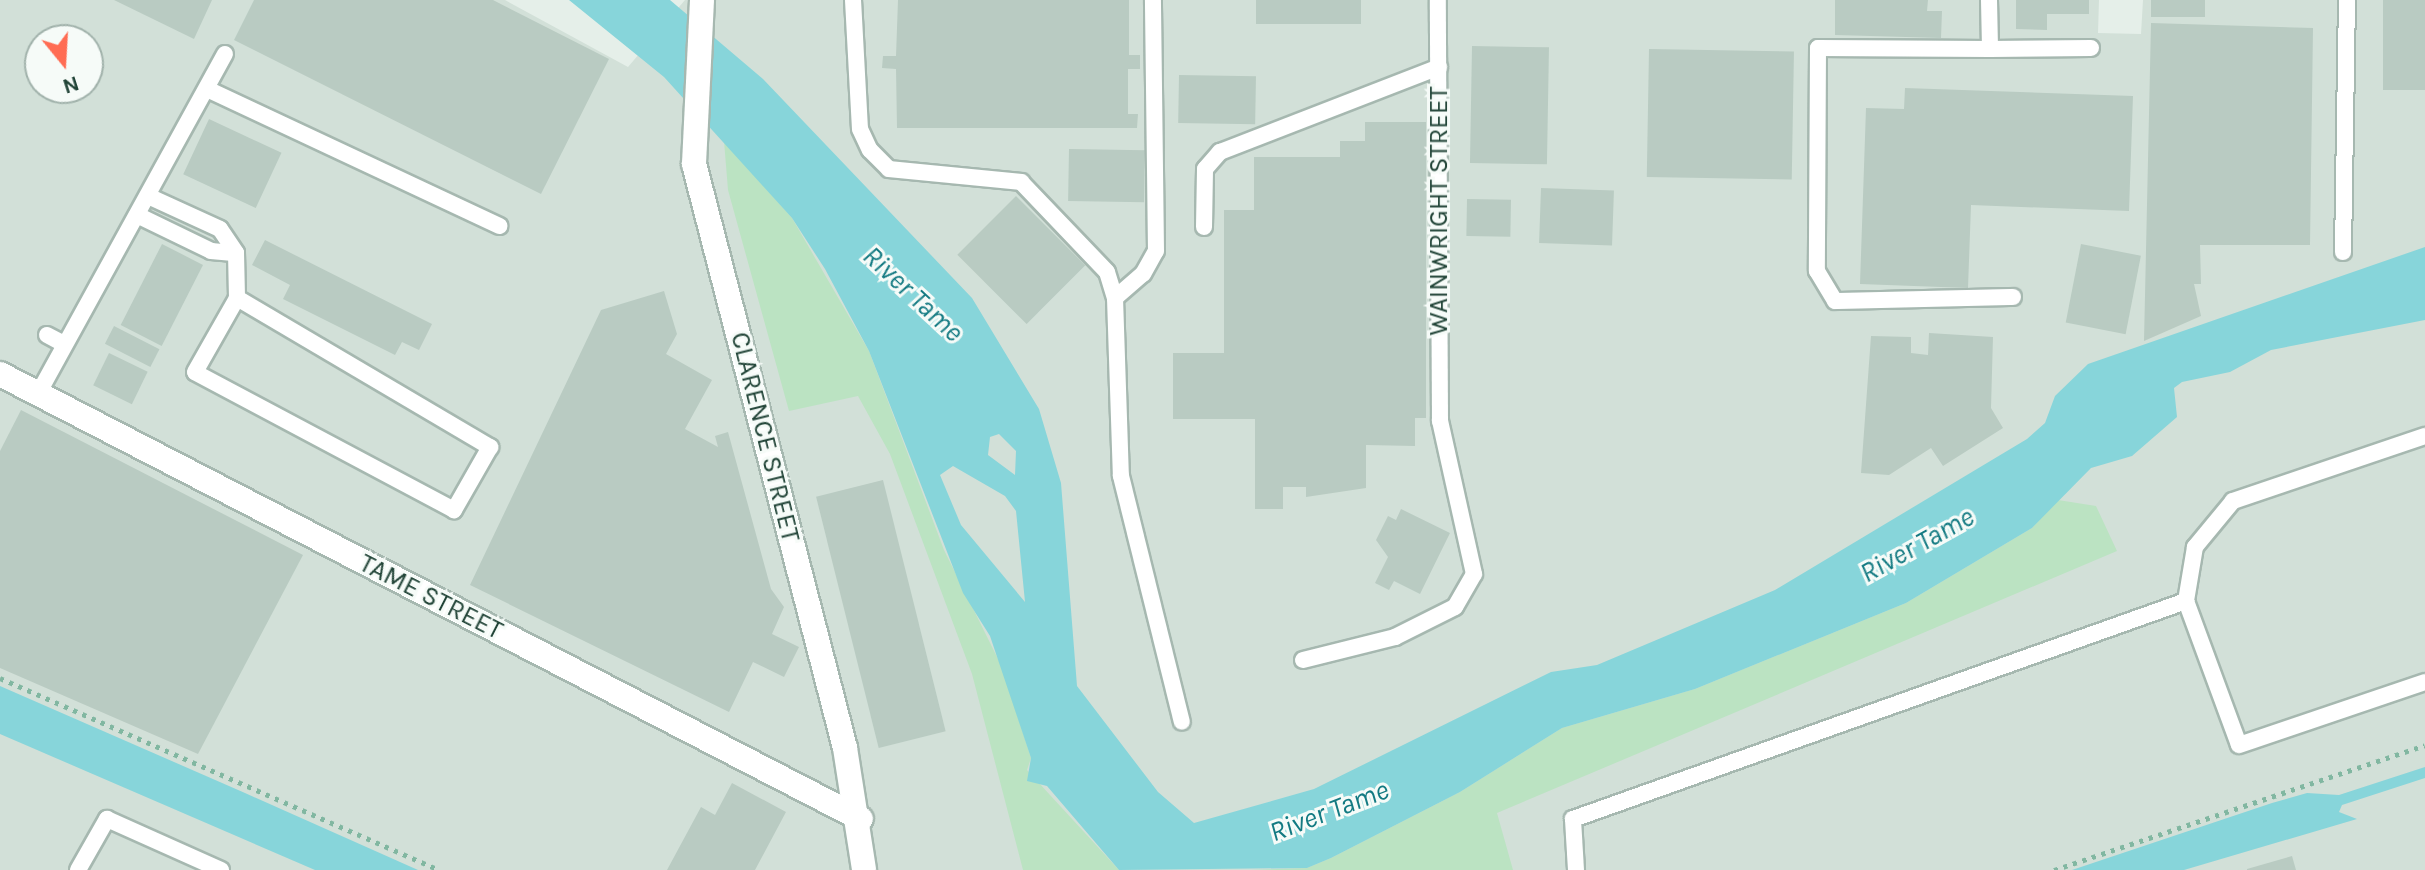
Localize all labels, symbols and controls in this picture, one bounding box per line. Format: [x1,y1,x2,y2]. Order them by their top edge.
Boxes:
north arrow [24,24,104,104]
text: N [59,70,82,100]
street label: WAINWRIGHT STREET [1423,86,1455,336]
water label: River Tame [856,239,970,349]
street label: CLARENCE STREET [724,329,806,545]
water label: River Tame [1854,500,1980,590]
street label: TAME STREET [354,548,508,646]
water label: River Tame [1264,773,1394,849]

